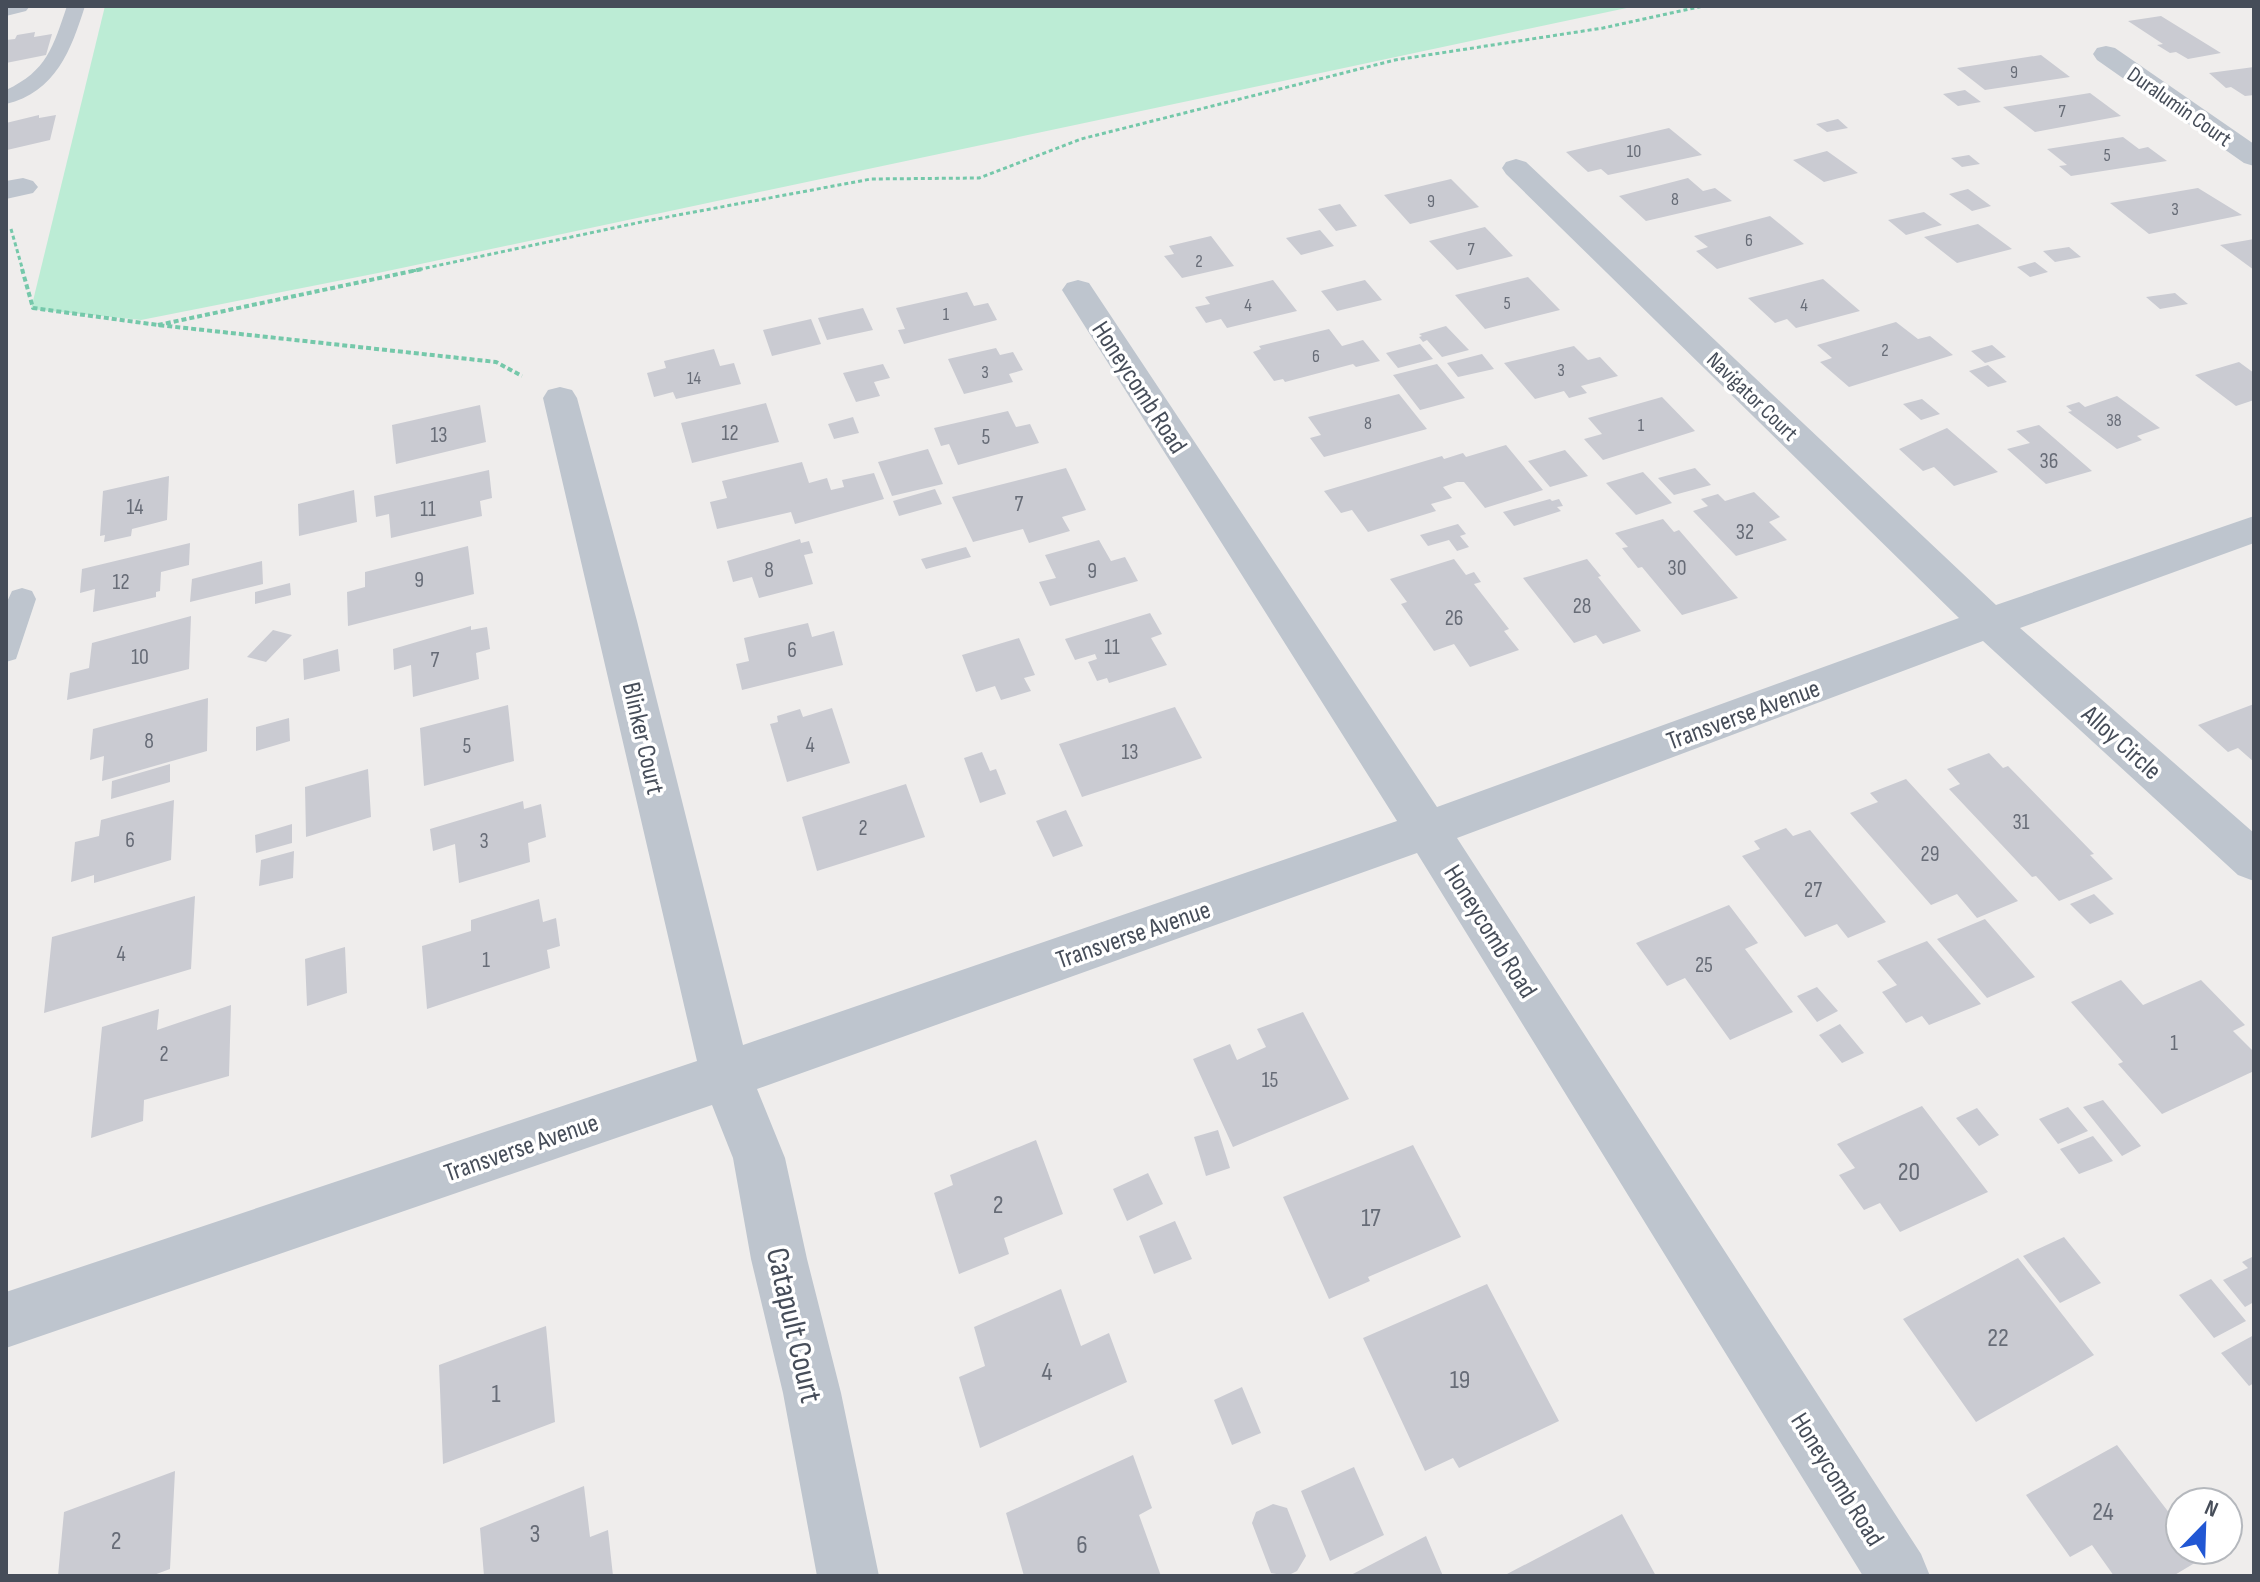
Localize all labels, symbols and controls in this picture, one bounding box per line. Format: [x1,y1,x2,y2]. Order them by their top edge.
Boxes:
street label: Duralumin Court [2122,61,2237,153]
house number: 9 [2010,62,2018,83]
house number: 7 [2058,101,2066,122]
house number: 10 [1627,141,1641,162]
house number: 5 [2103,145,2111,166]
house number: 8 [1671,189,1679,210]
house number: 9 [1427,191,1435,212]
house number: 3 [2171,199,2179,220]
house number: 6 [1745,230,1753,251]
house number: 7 [1467,239,1475,260]
house number: 2 [1195,251,1203,272]
house number: 5 [1503,293,1511,314]
house number: 4 [1244,295,1252,316]
house number: 4 [1800,295,1808,316]
house number: 1 [943,304,950,325]
street label: Honeycomb Road [1085,316,1193,460]
house number: 2 [1881,340,1889,361]
house number: 6 [1312,346,1320,367]
street label: Navigator Court [1701,347,1804,448]
house number: 3 [1557,360,1565,381]
house number: 3 [981,362,989,383]
house number: 14 [687,368,701,389]
house number: 38 [2106,410,2122,431]
house number: 8 [1364,413,1372,434]
house number: 1 [1638,415,1645,436]
house number: 12 [721,420,739,447]
house number: 13 [431,422,447,449]
house number: 5 [982,424,991,451]
house number: 36 [2040,448,2058,475]
house number: 7 [1015,491,1024,518]
house number: 14 [127,494,143,521]
house number: 11 [420,496,436,523]
house number: 32 [1736,519,1754,546]
house number: 30 [1667,555,1687,582]
house number: 8 [764,557,774,584]
house number: 9 [1087,558,1097,585]
house number: 9 [414,567,424,594]
house number: 12 [112,569,130,596]
house number: 28 [1573,593,1591,620]
house number: 26 [1445,605,1463,632]
house number: 11 [1104,634,1120,661]
house number: 6 [787,637,797,664]
house number: 10 [131,644,149,671]
house number: 7 [431,647,440,674]
street label: Transverse Avenue [1663,673,1824,757]
street label: Blinker Court [615,679,671,798]
street label: Alloy Circle [2074,699,2167,787]
house number: 8 [144,728,154,755]
house number: 4 [805,732,815,759]
house number: 5 [463,733,472,760]
house number: 13 [1122,739,1138,766]
house number: 31 [2013,809,2030,836]
house number: 2 [858,815,868,842]
house number: 6 [125,827,135,854]
house number: 3 [479,828,489,855]
house number: 29 [1921,841,1939,868]
street label: Honeycomb Road [1437,859,1543,1004]
house number: 27 [1804,877,1822,904]
street label: Transverse Avenue [1052,895,1215,976]
house number: 4 [116,941,126,968]
house number: 1 [482,947,490,974]
house number: 25 [1695,952,1713,979]
house number: 1 [2170,1030,2178,1057]
house number: 2 [159,1041,169,1068]
house number: 15 [1262,1067,1278,1094]
street label: Transverse Avenue [440,1108,603,1189]
house number: 20 [1898,1157,1920,1188]
house number: 2 [993,1190,1003,1221]
house number: 17 [1361,1203,1381,1234]
street label: Catapult Court [757,1244,830,1407]
house number: 22 [1987,1323,2009,1354]
house number: 4 [1042,1357,1053,1388]
house number: 19 [1450,1365,1470,1396]
house number: 1 [491,1379,501,1410]
street label: Honeycomb Road [1784,1407,1890,1552]
north arrow [2164,1486,2244,1566]
text: N [2201,1494,2222,1524]
house number: 24 [2092,1497,2114,1528]
house number: 3 [530,1519,540,1550]
house number: 2 [111,1526,121,1557]
house number: 6 [1076,1530,1088,1561]

